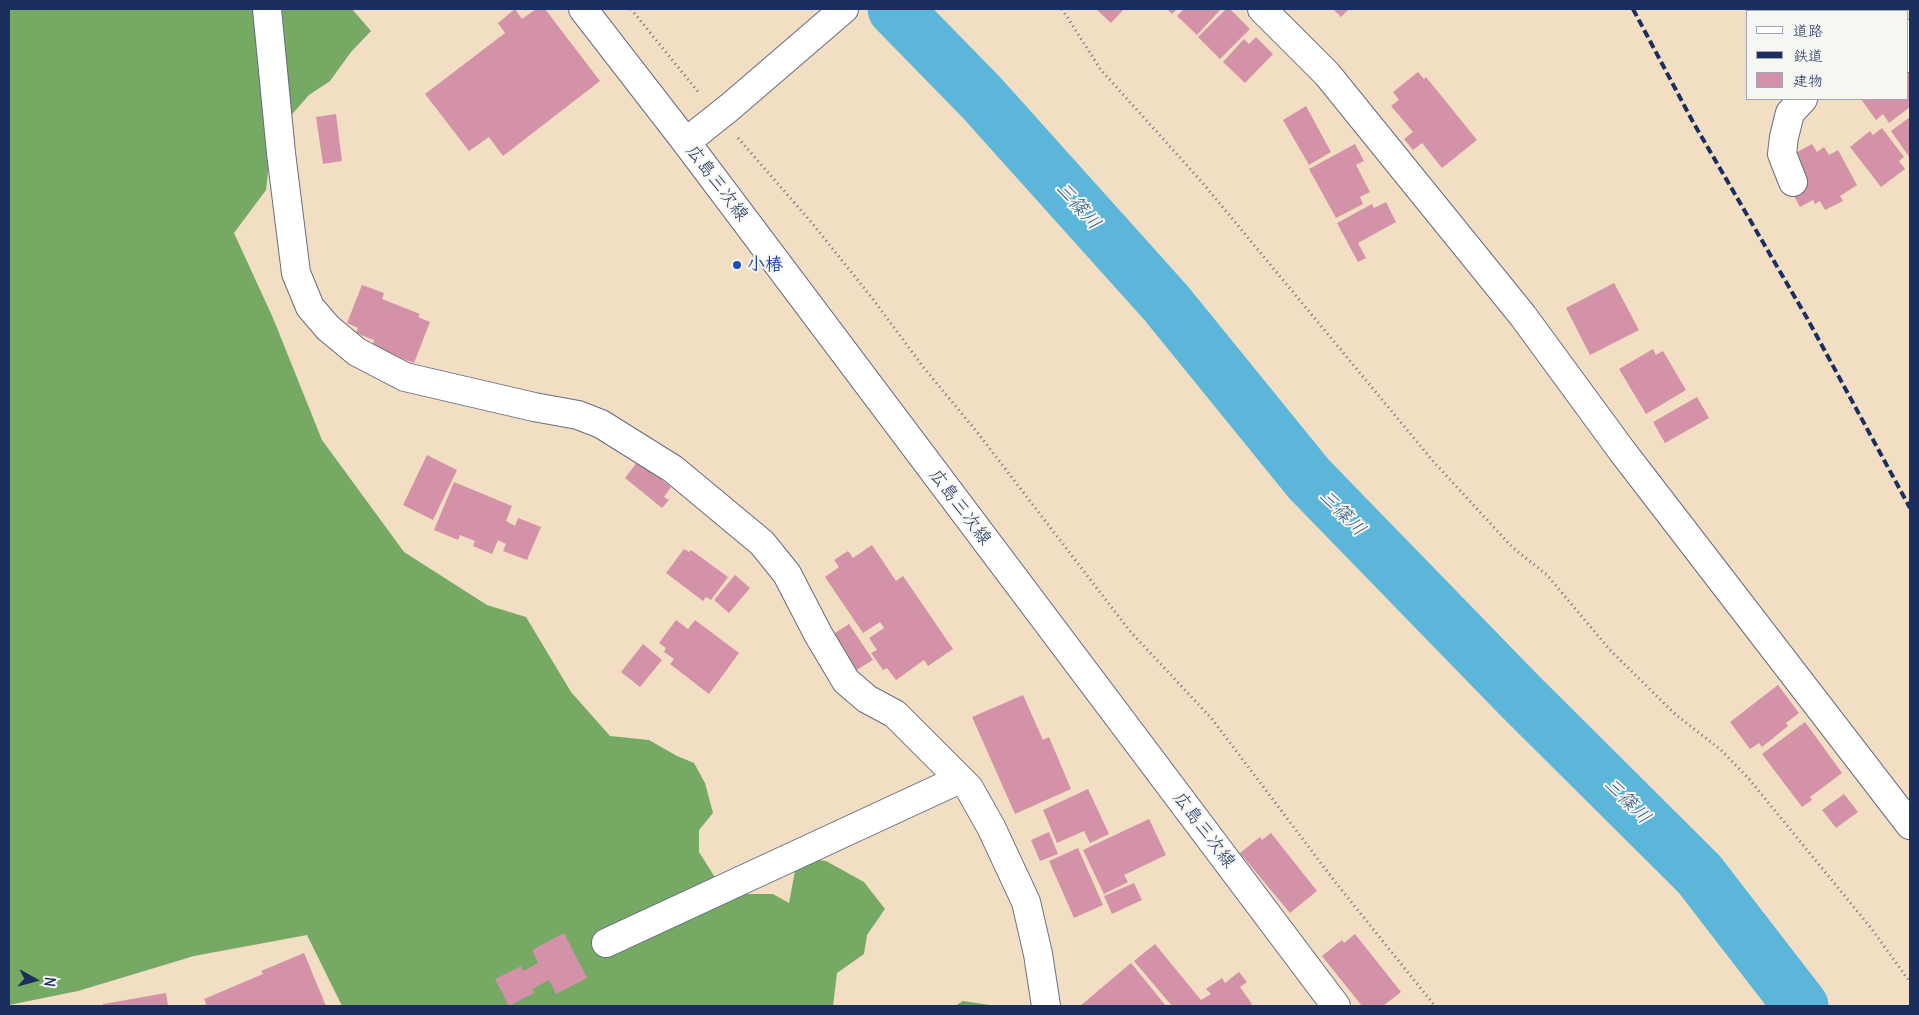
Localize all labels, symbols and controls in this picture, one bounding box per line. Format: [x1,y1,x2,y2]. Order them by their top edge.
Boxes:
legend [1746,10,1909,100]
text: 道路 [1793,21,1823,40]
text: 鉄道 [1793,46,1823,65]
text: 建物 [1793,71,1823,90]
street label: 広島三次線 [681,141,753,225]
water label: 三篠川 [1050,177,1106,235]
place label: 小椿 [747,254,783,276]
marker: 小椿 [731,259,743,271]
street label: 広島三次線 [924,465,996,549]
water label: 三篠川 [1314,485,1370,541]
water label: 三篠川 [1599,773,1655,829]
street label: 広島三次線 [1168,788,1240,872]
north arrow [10,955,60,1005]
text: N [40,976,59,988]

